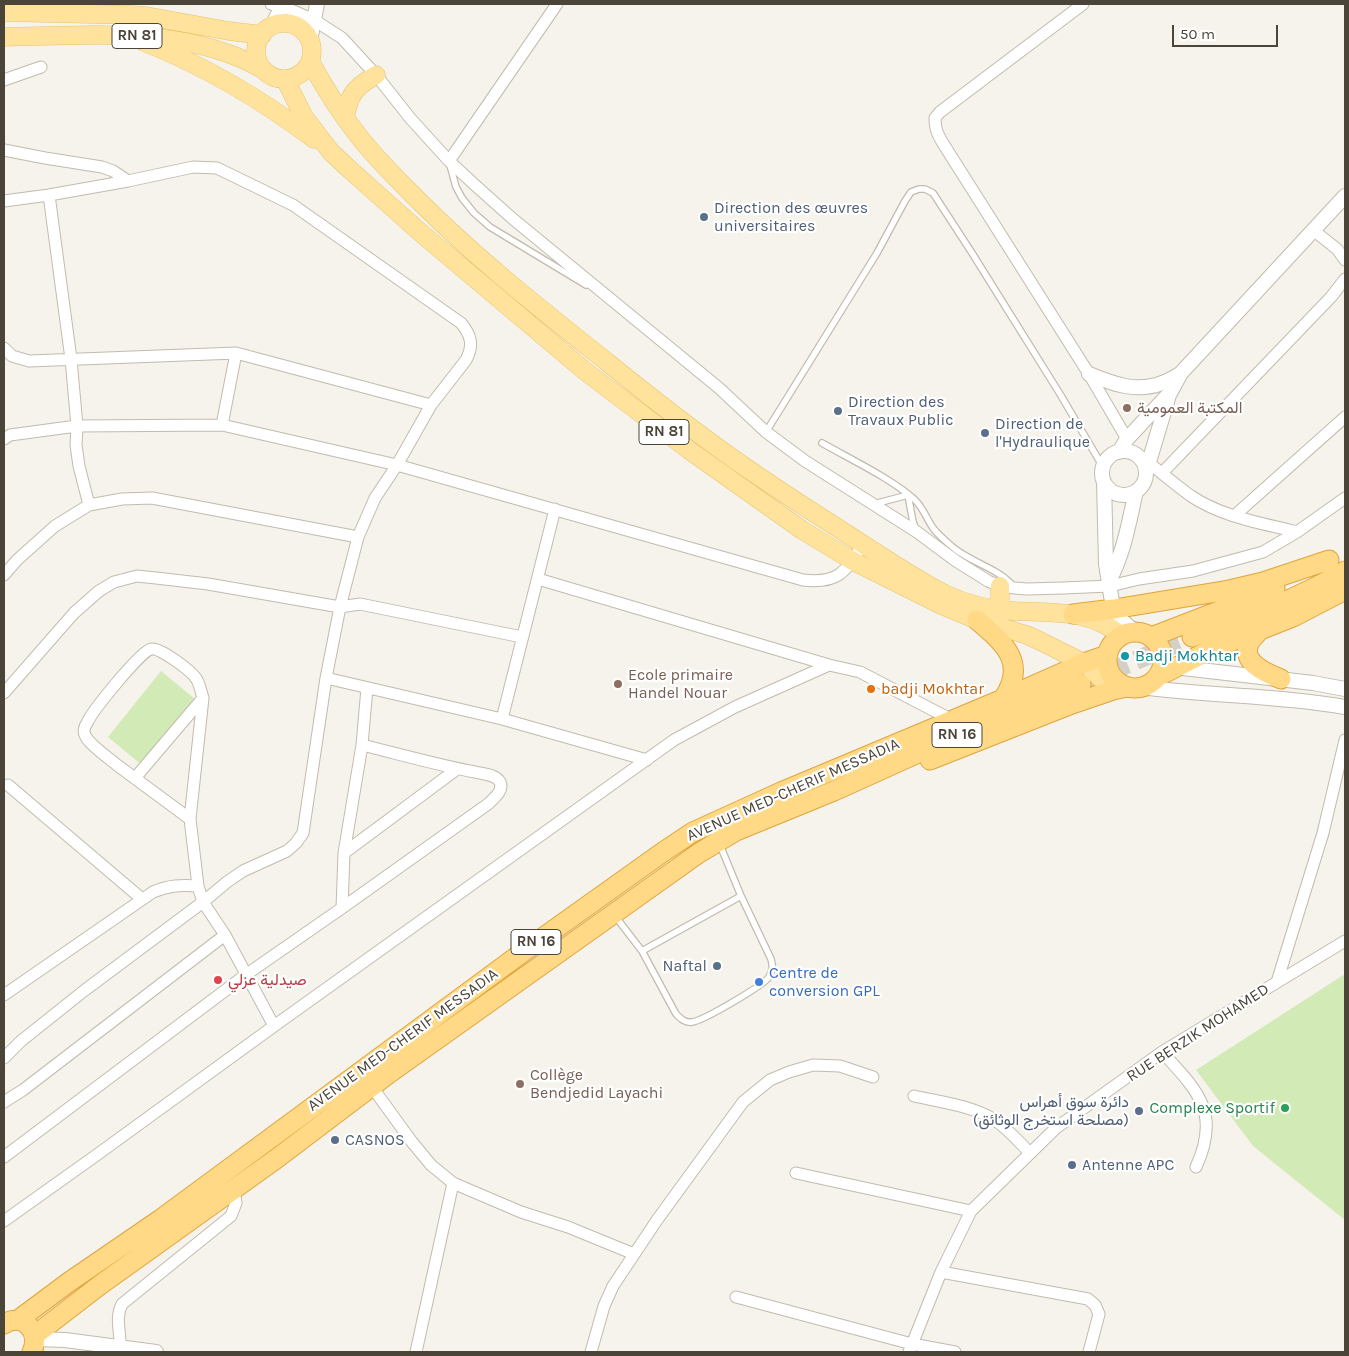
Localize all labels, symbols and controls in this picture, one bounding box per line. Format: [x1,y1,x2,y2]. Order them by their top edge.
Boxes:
scale bar [1174,15,1280,47]
road number: RN 81 [112,24,162,48]
text: 50 m [1180,25,1215,43]
place label: Direction des œuvres universitaires [714,198,868,236]
marker: Direction des œuvres universitaires [698,211,710,223]
place label: Direction des Travaux Public [848,392,953,430]
place label: المكتبة العمومية [1137,398,1242,418]
marker: المكتبة العمومية [1121,402,1133,414]
marker: Direction des Travaux Public [832,405,844,417]
place label: Direction de l'Hydraulique [995,414,1090,452]
road number: RN 81 [639,420,689,444]
marker: Direction de l'Hydraulique [979,427,991,439]
place label: Badji Mokhtar [1135,646,1238,666]
marker: Badji Mokhtar [1119,650,1131,662]
place label: Ecole primaire Handel Nouar [628,665,733,703]
marker: Ecole primaire Handel Nouar [612,678,624,690]
place label: badji Mokhtar [881,679,984,699]
marker: badji Mokhtar [865,683,877,695]
road number: RN 16 [932,722,982,748]
street label: AVENUE MED-CHERIF MESSADIA [684,734,902,846]
road number: RN 16 [511,930,561,954]
place label: Naftal [662,956,707,976]
marker: Naftal [711,960,723,972]
place label: Centre de conversion GPL [769,963,880,1001]
street label: AVENUE MED-CHERIF MESSADIA [304,964,502,1116]
place label: صيدلية عزلي [228,970,307,990]
marker: صيدلية عزلي [212,974,224,986]
marker: Centre de conversion GPL [753,976,765,988]
street label: RUE BERZIK MOHAMED [1123,980,1273,1086]
place label: Collège Bendjedid Layachi [530,1065,663,1103]
marker: Collège Bendjedid Layachi [514,1078,526,1090]
place label: دائرة سوق أهراس (مصلحة استخرج الوثائق) [973,1092,1129,1130]
place label: Complexe Sportif [1149,1098,1275,1118]
marker: Complexe Sportif [1279,1102,1291,1114]
marker: دائرة سوق أهراس (مصلحة استخرج الوثائق) [1133,1105,1145,1117]
place label: CASNOS [345,1130,405,1150]
marker: CASNOS [329,1134,341,1146]
place label: Antenne APC [1082,1155,1174,1175]
marker: Antenne APC [1066,1159,1078,1171]

